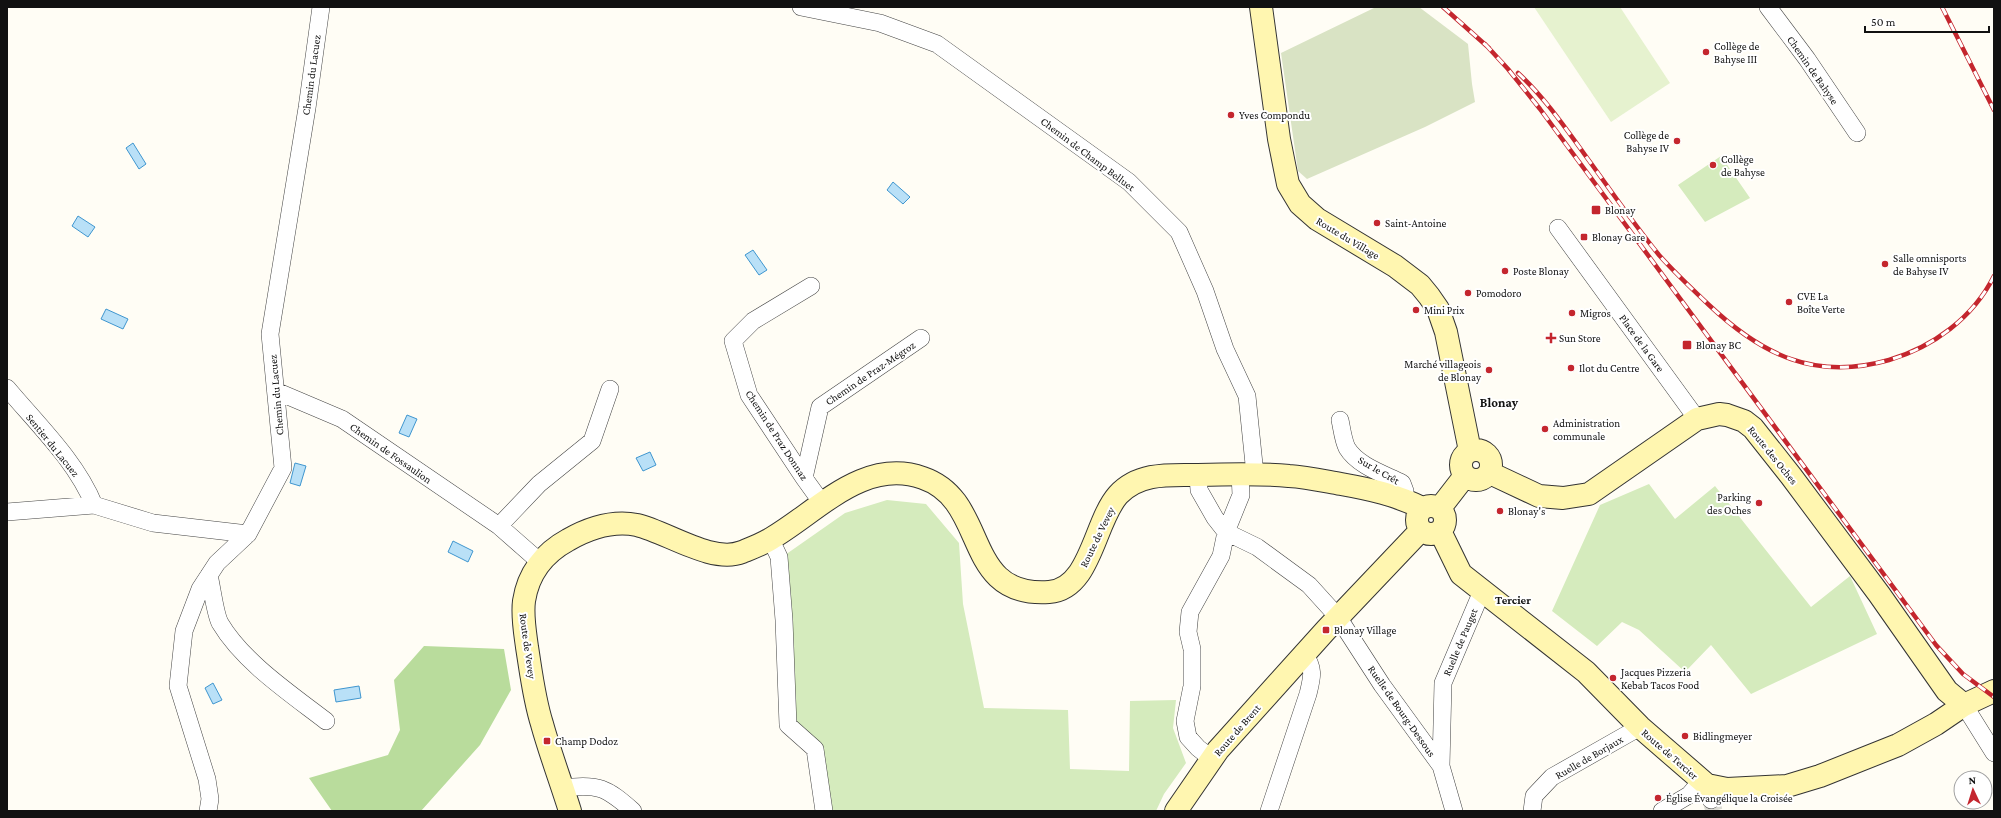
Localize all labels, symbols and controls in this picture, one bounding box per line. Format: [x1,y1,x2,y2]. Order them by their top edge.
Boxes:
scale bar [1865,8,1989,34]
text: 50 m [1871,15,1896,29]
street label: Chemin de Bahyse [1784,33,1841,107]
street label: Chemin du Lacuez [299,34,323,116]
place label: Collège de Bahyse III [1714,40,1759,66]
marker: Collège de Bahyse III [1701,47,1711,57]
place label: Yves Compondu [1239,109,1310,122]
marker: Yves Compondu [1226,110,1236,120]
street label: Chemin de Champ Belluet [1038,115,1138,194]
place label: Collège de Bahyse IV [1624,129,1670,155]
marker: Collège de Bahyse IV [1672,136,1682,146]
place label: Collège de Bahyse [1721,153,1765,179]
marker: Collège de Bahyse [1708,160,1718,170]
marker: Blonay [1590,204,1602,216]
place label: Blonay [1605,204,1636,217]
street label: Route du Village [1314,214,1382,262]
place label: Saint-Antoine [1385,217,1447,229]
marker: Saint-Antoine [1372,218,1382,228]
place label: Blonay Gare [1592,231,1645,244]
marker: Blonay Gare [1579,232,1589,242]
place label: Salle omnisports de Bahyse IV [1893,252,1966,278]
marker: Salle omnisports de Bahyse IV [1880,259,1890,269]
place label: Poste Blonay [1513,265,1570,278]
marker: Poste Blonay [1500,266,1510,276]
place label: Pomodoro [1476,287,1522,299]
marker: Pomodoro [1463,288,1473,298]
place label: CVE La Boîte Verte [1797,290,1845,315]
marker: CVE La Boîte Verte [1784,297,1794,307]
place label: Mini Prix [1424,304,1464,316]
marker: Mini Prix [1411,305,1421,315]
place label: Migros [1580,307,1611,320]
marker: Migros [1567,308,1577,318]
street label: Place de la Gare [1617,312,1667,374]
place label: Sun Store [1559,332,1601,344]
marker: Sun Store [1546,333,1556,343]
street label: Chemin de Praz-Mégroz [823,338,918,408]
marker: Blonay BC [1681,339,1693,351]
place label: Blonay BC [1696,339,1741,352]
street label: Chemin du Lacuez [266,354,286,436]
place label: Marché villageois de Blonay [1404,358,1482,384]
place label: Ilot du Centre [1579,362,1640,374]
marker: Ilot du Centre [1566,363,1576,373]
marker: Marché villageois de Blonay [1484,365,1494,375]
street label: Chemin de Praz Donnaz [743,388,811,483]
district label: Blonay [1480,395,1519,410]
street label: Sentier du Lacuez [24,411,82,479]
place label: Administration communale [1553,417,1620,442]
street label: Chemin de Fossaulion [348,420,434,486]
street label: Route des Oches [1746,423,1800,487]
marker: Administration communale [1540,424,1550,434]
street label: Sur le Crêt [1356,453,1402,487]
place label: Parking des Oches [1707,491,1752,516]
marker: Parking des Oches [1754,498,1764,508]
street label: Route de Vevey [1077,504,1118,570]
place label: Blonay's [1508,505,1545,518]
marker: Blonay's [1495,506,1505,516]
district label: Tercier [1495,593,1531,607]
street label: Ruelle de Pauget [1440,606,1481,678]
street label: Route de Vevey [516,613,539,681]
place label: Blonay Village [1334,624,1397,637]
marker: Blonay Village [1321,625,1331,635]
street label: Ruelle de Bourg-Dessous [1365,663,1438,760]
place label: Jacques Pizzeria Kebab Tacos Food [1620,666,1700,691]
marker: Jacques Pizzeria Kebab Tacos Food [1608,673,1618,683]
street label: Route de Brent [1211,701,1263,758]
street label: Route de Tercier [1639,726,1701,782]
place label: Bidlingmeyer [1693,730,1752,743]
marker: Bidlingmeyer [1680,731,1690,741]
street label: Ruelle de Borjaux [1553,733,1625,782]
place label: Champ Dodoz [555,735,618,748]
marker: Champ Dodoz [542,736,552,746]
north arrow [1953,770,1993,810]
text: N [1968,774,1977,786]
place label: Église Évangélique la Croisée [1666,792,1793,805]
marker: Église Évangélique la Croisée [1653,793,1663,803]

